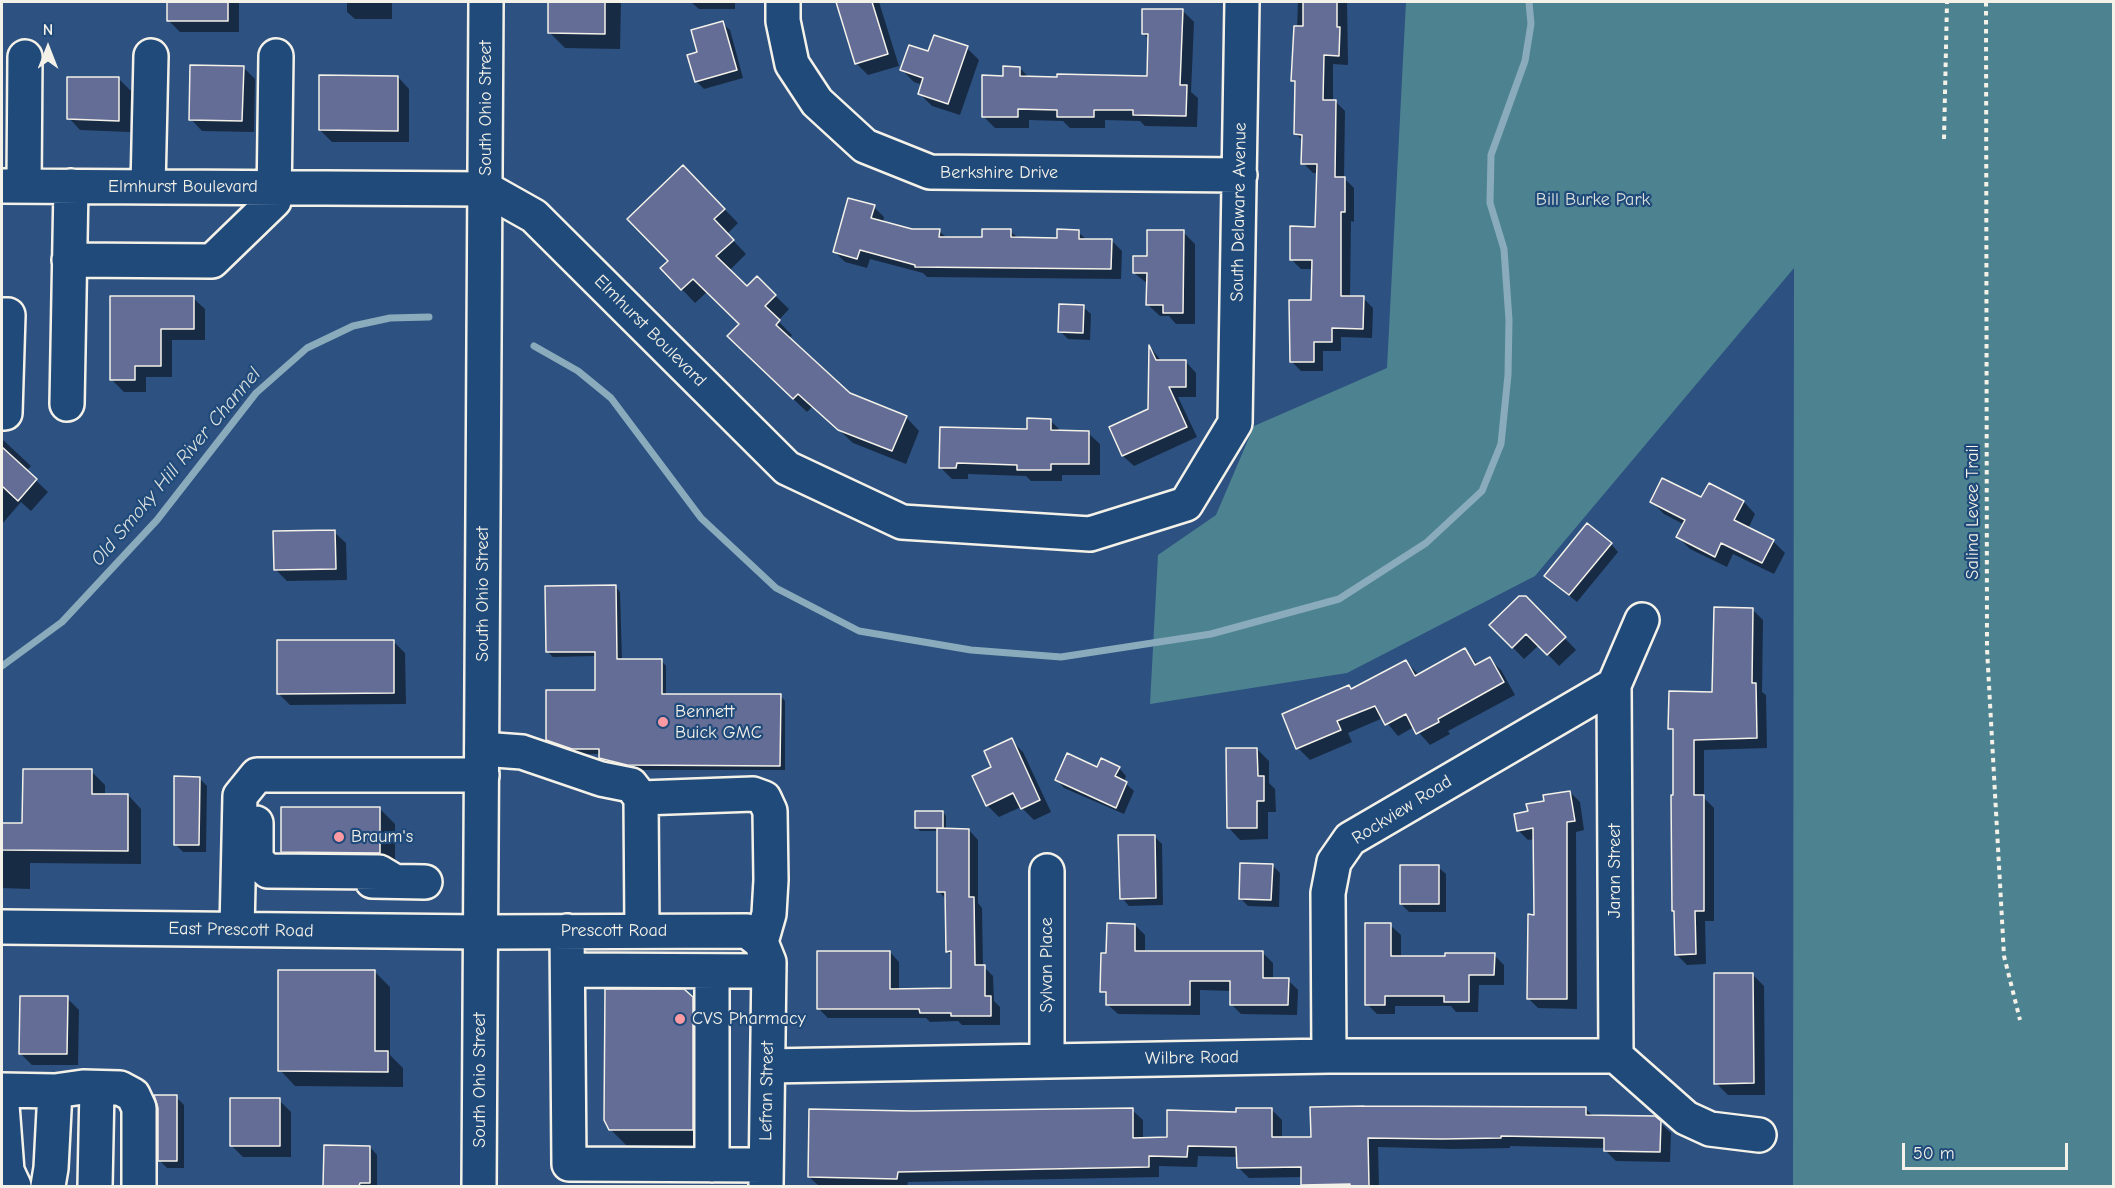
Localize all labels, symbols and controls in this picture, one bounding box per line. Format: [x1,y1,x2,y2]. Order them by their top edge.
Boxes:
north arrow [18,18,78,78]
text: N [43,21,53,39]
street label: South Ohio Street [475,40,497,176]
street label: South Delaware Avenue [1227,122,1251,302]
street label: Berkshire Drive [940,162,1058,184]
street label: Elmhurst Boulevard [108,176,258,198]
park label: Bill Burke Park [1536,189,1650,211]
street label: Elmhurst Boulevard [589,270,711,392]
water label: Old Smoky Hill River Channel [86,363,266,571]
street label: Salina Levee Trail [1962,445,1984,579]
street label: South Ohio Street [472,526,494,662]
place label: Bennett Buick GMC [675,701,762,744]
marker: Bennett Buick GMC [656,715,670,729]
street label: Rockview Road [1348,771,1456,849]
street label: Jaran Street [1604,824,1626,918]
place label: Braum's [351,826,413,848]
marker: Braum's [332,830,346,844]
street label: Sylvan Place [1036,917,1058,1013]
street label: East Prescott Road [168,918,314,942]
street label: Prescott Road [561,920,667,942]
place label: CVS Pharmacy [692,1008,806,1030]
street label: South Ohio Street [469,1012,491,1148]
marker: CVS Pharmacy [673,1012,687,1026]
street label: Lefran Street [755,1041,779,1141]
street label: Wilbre Road [1145,1046,1239,1070]
scale bar [1905,1131,2072,1169]
text: 50 m [1913,1143,1955,1164]

